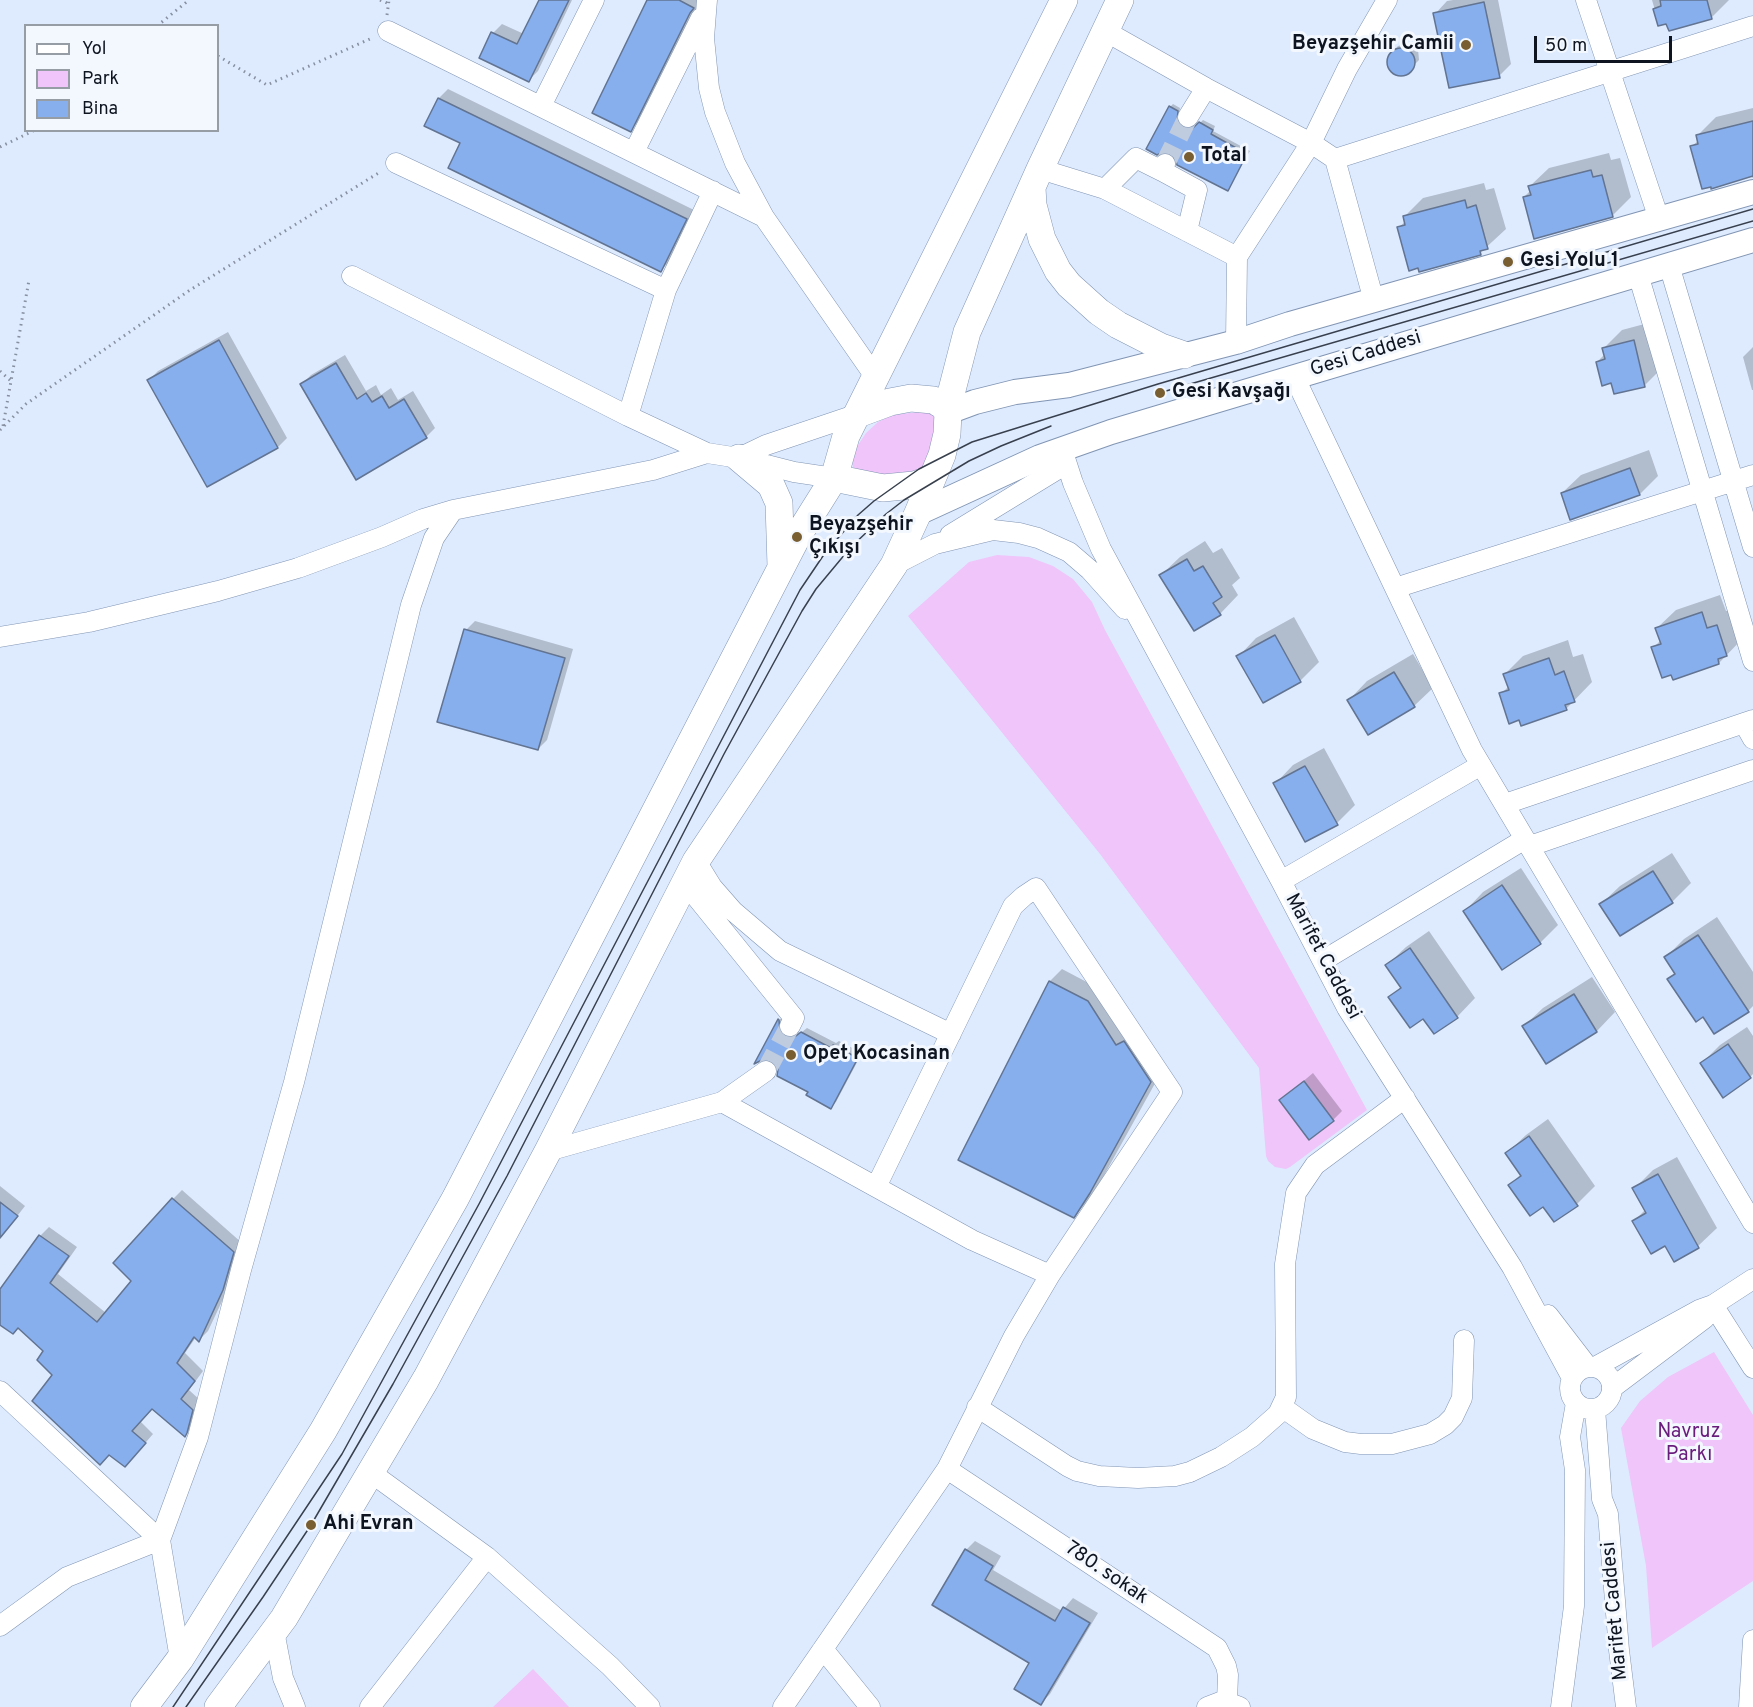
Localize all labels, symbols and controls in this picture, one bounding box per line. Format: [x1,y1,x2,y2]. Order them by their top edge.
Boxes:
legend [24,24,219,132]
scale bar [1537,24,1675,62]
place label: Beyazşehir Camii [1292,33,1454,57]
text: 50 m [1545,35,1587,58]
text: Yol [82,38,107,61]
marker: Beyazşehir Camii [1459,38,1473,52]
text: Park [82,68,119,91]
text: Bina [82,98,118,121]
place label: Total [1201,145,1247,169]
marker: Total [1182,150,1196,164]
place label: Gesi Yolu 1 [1520,250,1619,274]
marker: Gesi Yolu 1 [1501,255,1515,269]
street label: Gesi Caddesi [1308,327,1424,383]
place label: Gesi Kavşağı [1172,381,1291,405]
marker: Gesi Kavşağı [1153,386,1167,400]
place label: Beyazşehir Çıkışı [809,514,913,561]
marker: Beyazşehir Çıkışı [790,530,804,544]
street label: Marifet Caddesi [1279,890,1365,1024]
place label: Opet Kocasinan [803,1043,950,1067]
marker: Opet Kocasinan [784,1048,798,1062]
park label: Navruz Parkı [1657,1421,1721,1468]
place label: Ahi Evran [323,1513,414,1537]
marker: Ahi Evran [304,1518,318,1532]
street label: 780. sokak [1060,1537,1152,1611]
street label: Marifet Caddesi [1598,1541,1634,1681]

